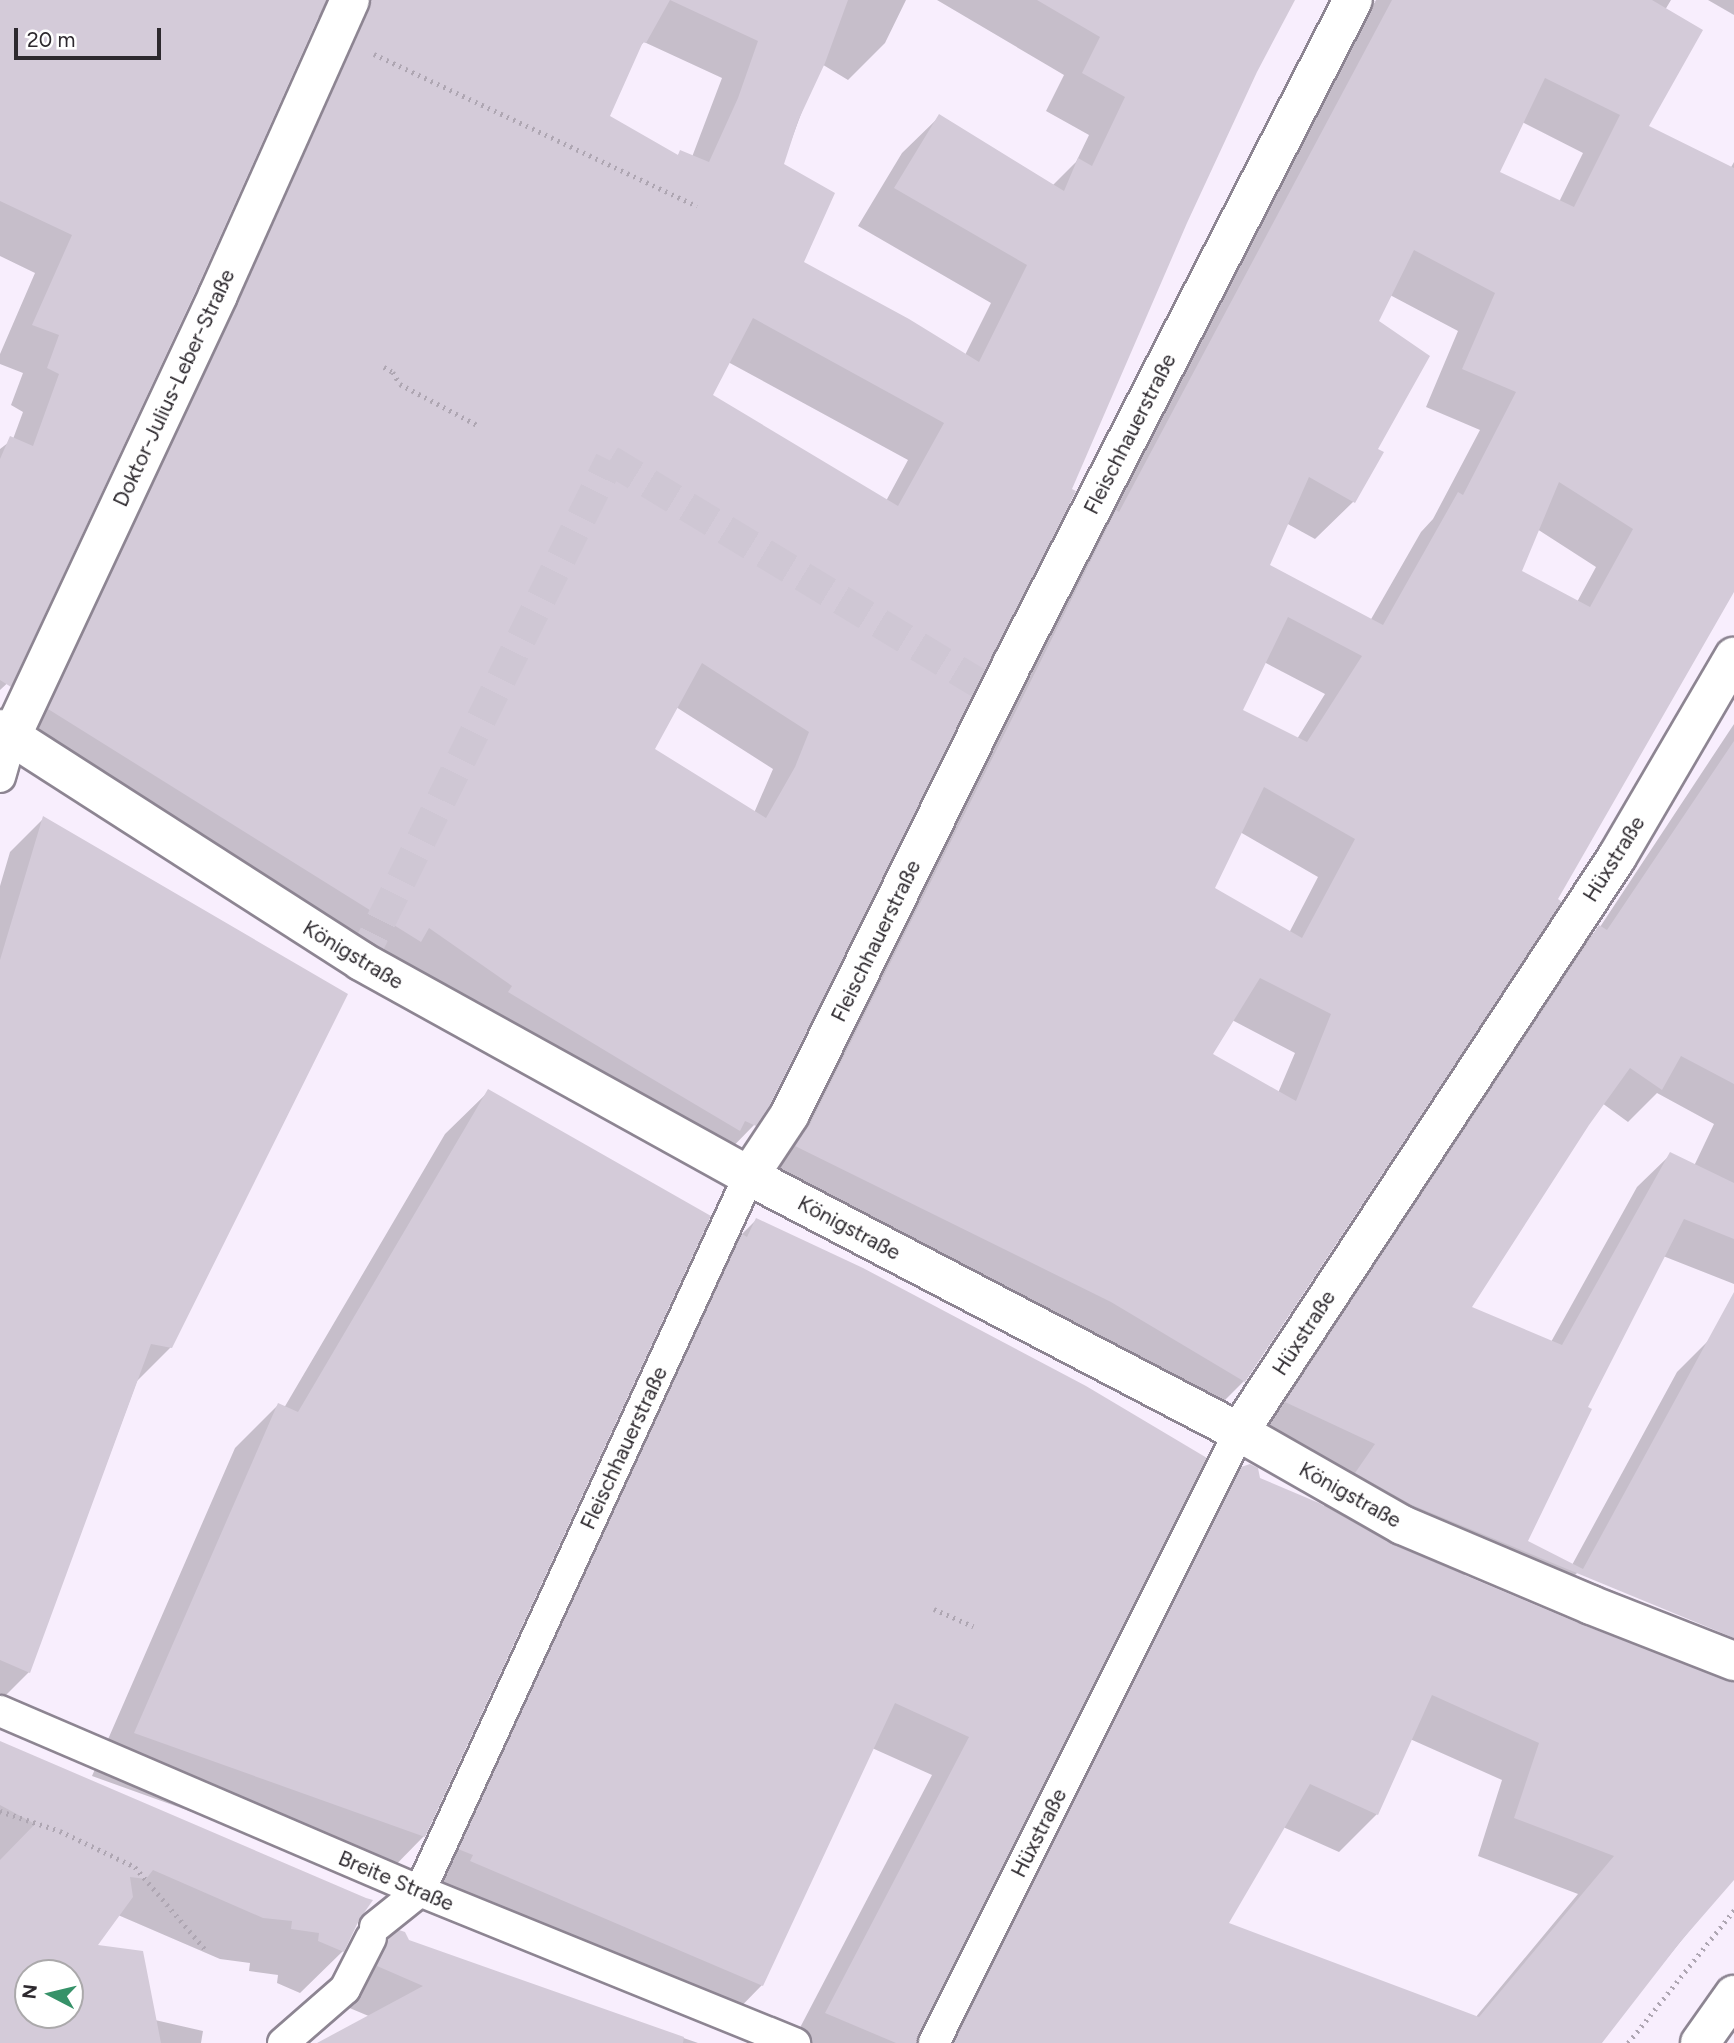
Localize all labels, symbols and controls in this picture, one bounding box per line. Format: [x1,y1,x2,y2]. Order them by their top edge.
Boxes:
scale bar [18,14,164,58]
text: 20 m [27,27,75,52]
street label: Doktor-Julius-Leber-Straße [108,265,240,511]
street label: Fleischhauerstraße [1079,350,1181,518]
street label: Hüxstraße [1578,811,1650,907]
street label: Fleischhauerstraße [826,856,926,1026]
street label: Königstraße [298,915,408,995]
street label: Königstraße [793,1190,905,1266]
street label: Hüxstraße [1267,1286,1341,1380]
street label: Fleischhauerstraße [575,1363,673,1533]
street label: Königstraße [1295,1457,1405,1533]
street label: Hüxstraße [1006,1784,1072,1882]
street label: Breite Straße [335,1845,457,1917]
north arrow [14,1959,84,2029]
text: N [17,1983,42,2000]

